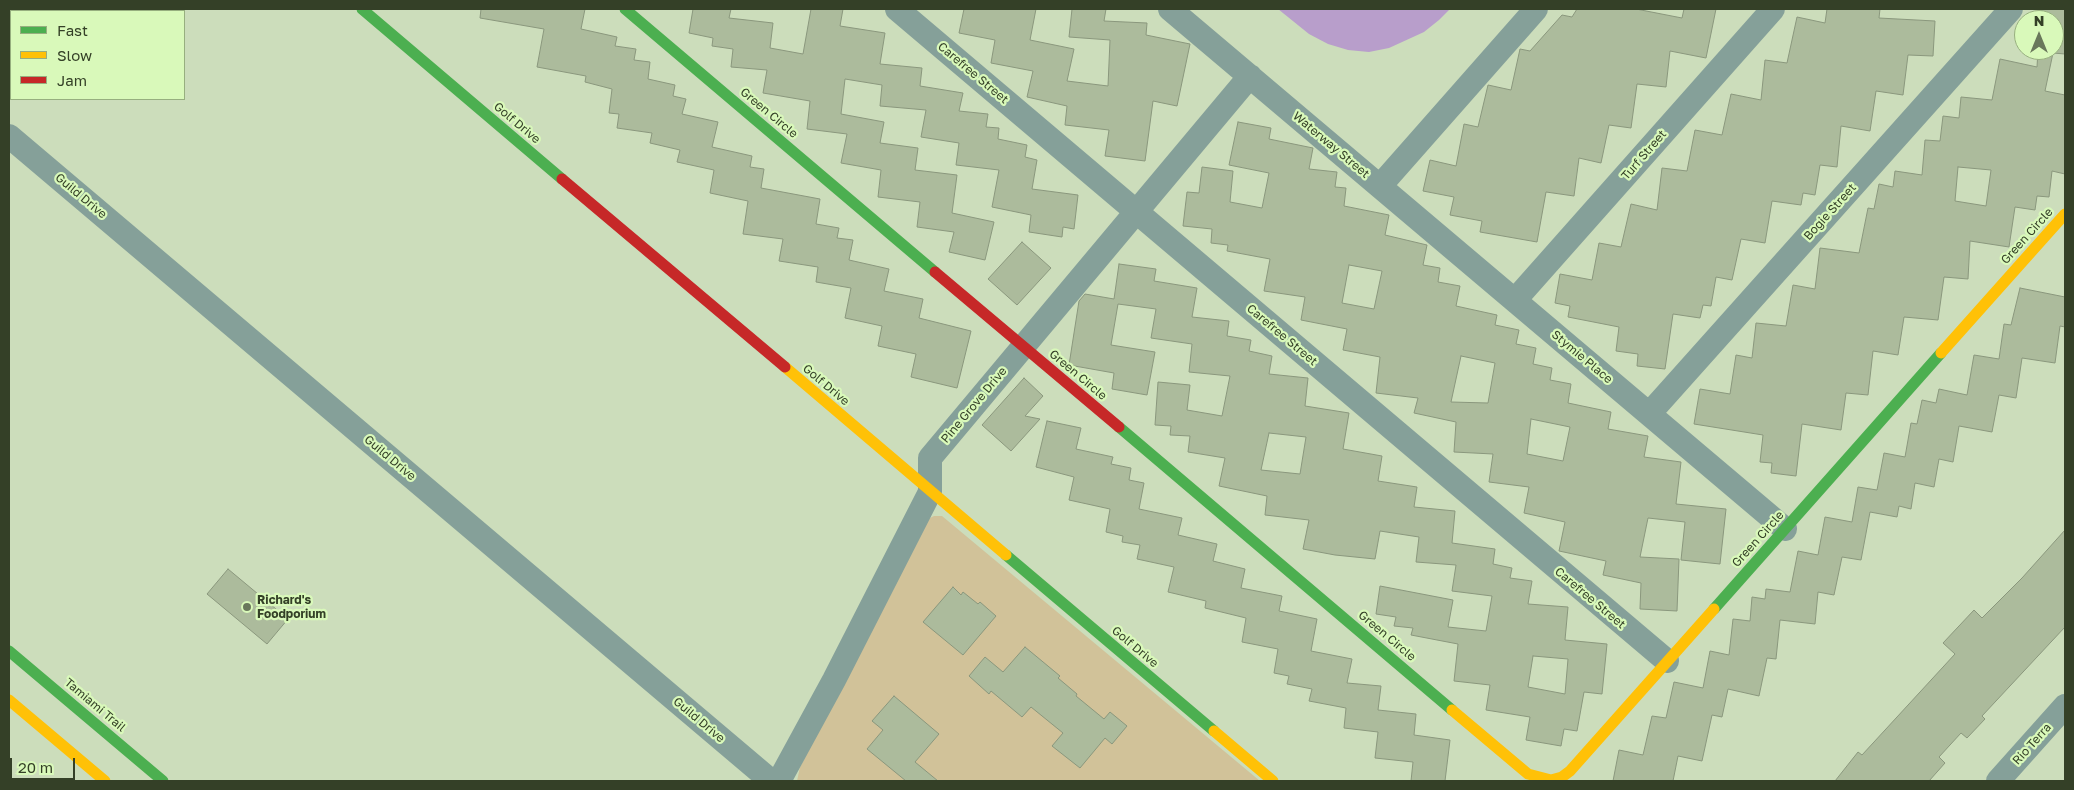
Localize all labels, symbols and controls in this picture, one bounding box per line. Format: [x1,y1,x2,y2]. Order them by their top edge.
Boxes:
legend [10,10,185,100]
north arrow [2014,10,2064,60]
text: N [2034,12,2044,29]
text: Fast [57,21,88,39]
street label: Carefree Street [935,39,1011,107]
text: Slow [57,46,92,64]
text: Jam [57,71,87,89]
street label: Green Circle [737,85,801,141]
street label: Golf Drive [491,99,543,147]
street label: Waterway Street [1290,109,1372,181]
street label: Turf Street [1618,127,1670,183]
street label: Guild Drive [52,170,110,222]
street label: Bogie Street [1801,181,1859,243]
street label: Green Circle [1998,205,2056,267]
street label: Carefree Street [1244,301,1320,369]
street label: Stymie Place [1549,327,1615,387]
street label: Green Circle [1046,347,1110,403]
street label: Golf Drive [800,361,852,409]
street label: Pine Grove Drive [938,364,1010,446]
street label: Guild Drive [361,432,419,484]
street label: Green Circle [1729,508,1787,570]
street label: Carefree Street [1552,564,1628,632]
place label: Richard's Foodporium [257,593,326,621]
marker: Richard's Foodporium [241,601,253,613]
street label: Green Circle [1355,608,1419,664]
street label: Golf Drive [1109,623,1161,671]
street label: Tamiami Trail [62,675,128,735]
street label: Guild Drive [670,694,728,746]
street label: Rio Terra [2010,720,2054,768]
scale bar [12,748,78,780]
text: 20 m [18,758,53,776]

